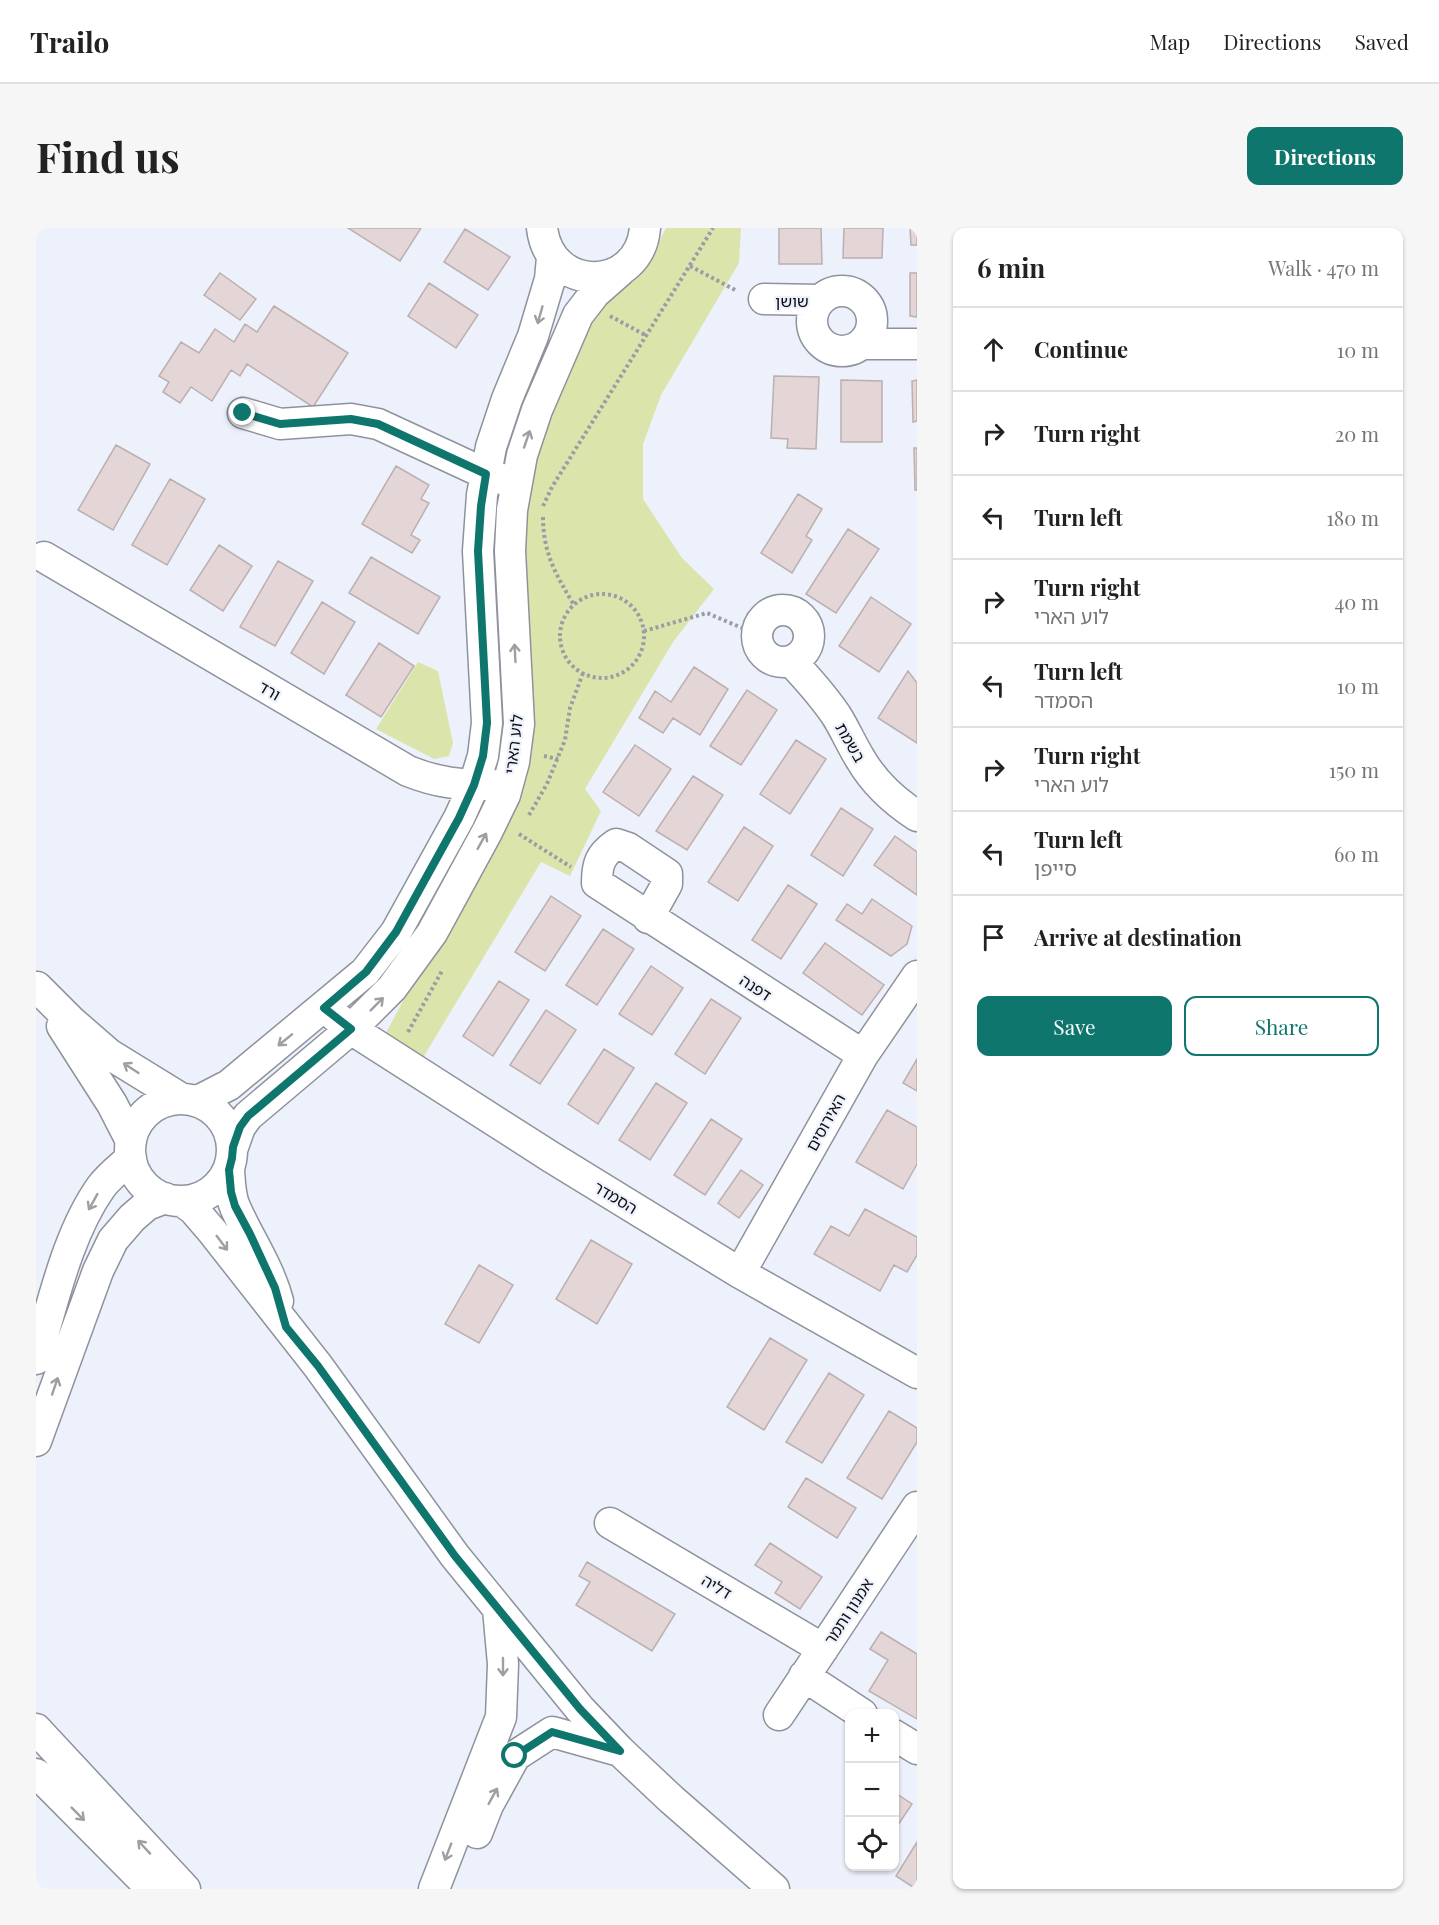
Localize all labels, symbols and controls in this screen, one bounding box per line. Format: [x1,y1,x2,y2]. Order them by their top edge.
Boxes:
text: Trailo [30,23,109,60]
text: Map [1149,27,1190,55]
text: Directions [1223,27,1321,55]
text: Saved [1354,27,1409,55]
button: Directions [1247,127,1403,185]
text: Find us [36,128,180,184]
text: 6 min [977,250,1045,285]
text: Walk · 470 m [1268,254,1379,281]
street label: שושן [775,290,809,311]
one-way arrow [534,305,545,324]
icon: ahead [977,333,1010,366]
text: Continue [1034,334,1128,364]
text: 10 m [1337,336,1379,363]
route end [229,399,255,425]
icon: right [977,417,1010,450]
text: Turn right [1034,418,1140,448]
text: 20 m [1335,420,1379,447]
one-way arrow [523,430,534,449]
icon: left [977,501,1010,534]
text: Turn left [1034,502,1123,532]
text: 180 m [1326,504,1379,531]
text: Turn right [1034,572,1140,602]
icon: right [977,585,1010,618]
text: 40 m [1334,588,1379,615]
text: לוע הארי [1034,602,1109,629]
one-way arrow [510,643,521,663]
text: Turn left [1034,656,1123,686]
icon: left [977,669,1010,702]
text: 10 m [1337,672,1379,699]
street label: ורד [255,675,285,705]
text: הסמדר [1034,686,1093,713]
street label: לוע הארי [499,713,527,775]
street label: בשמת [831,718,871,766]
text: Turn right [1034,740,1140,770]
icon: right [977,753,1010,786]
text: 150 m [1329,756,1379,783]
text: לוע הארי [1034,770,1109,797]
text: Turn left [1034,824,1123,854]
one-way arrow [476,833,488,850]
icon: left [977,837,1010,870]
text: 60 m [1334,840,1379,867]
text: סייפן [1034,854,1077,881]
icon: arrive [977,921,1010,954]
text: Arrive at destination [1034,922,1242,952]
street label: דפנה [736,969,776,1005]
one-way arrow [369,996,384,1011]
button: Save [977,996,1172,1056]
button: Share [1184,996,1379,1056]
one-way arrow [277,1033,293,1046]
one-way arrow [123,1062,140,1075]
street label: האירוסים [801,1089,849,1155]
street label: הסמדר [590,1176,642,1218]
one-way arrow [86,1193,98,1210]
one-way arrow [215,1235,228,1251]
one-way arrow [51,1377,62,1395]
street label: דליה [698,1569,736,1603]
street label: אמנון ותמר [819,1574,877,1648]
one-way arrow [497,1656,509,1676]
map controls [845,1709,899,1871]
button: + [845,1709,899,1763]
route start [501,1742,527,1768]
button: − [845,1763,899,1817]
one-way arrow [488,1787,499,1805]
one-way arrow [71,1807,86,1822]
button: locate [845,1817,899,1871]
one-way arrow [137,1840,151,1855]
one-way arrow [442,1842,453,1861]

